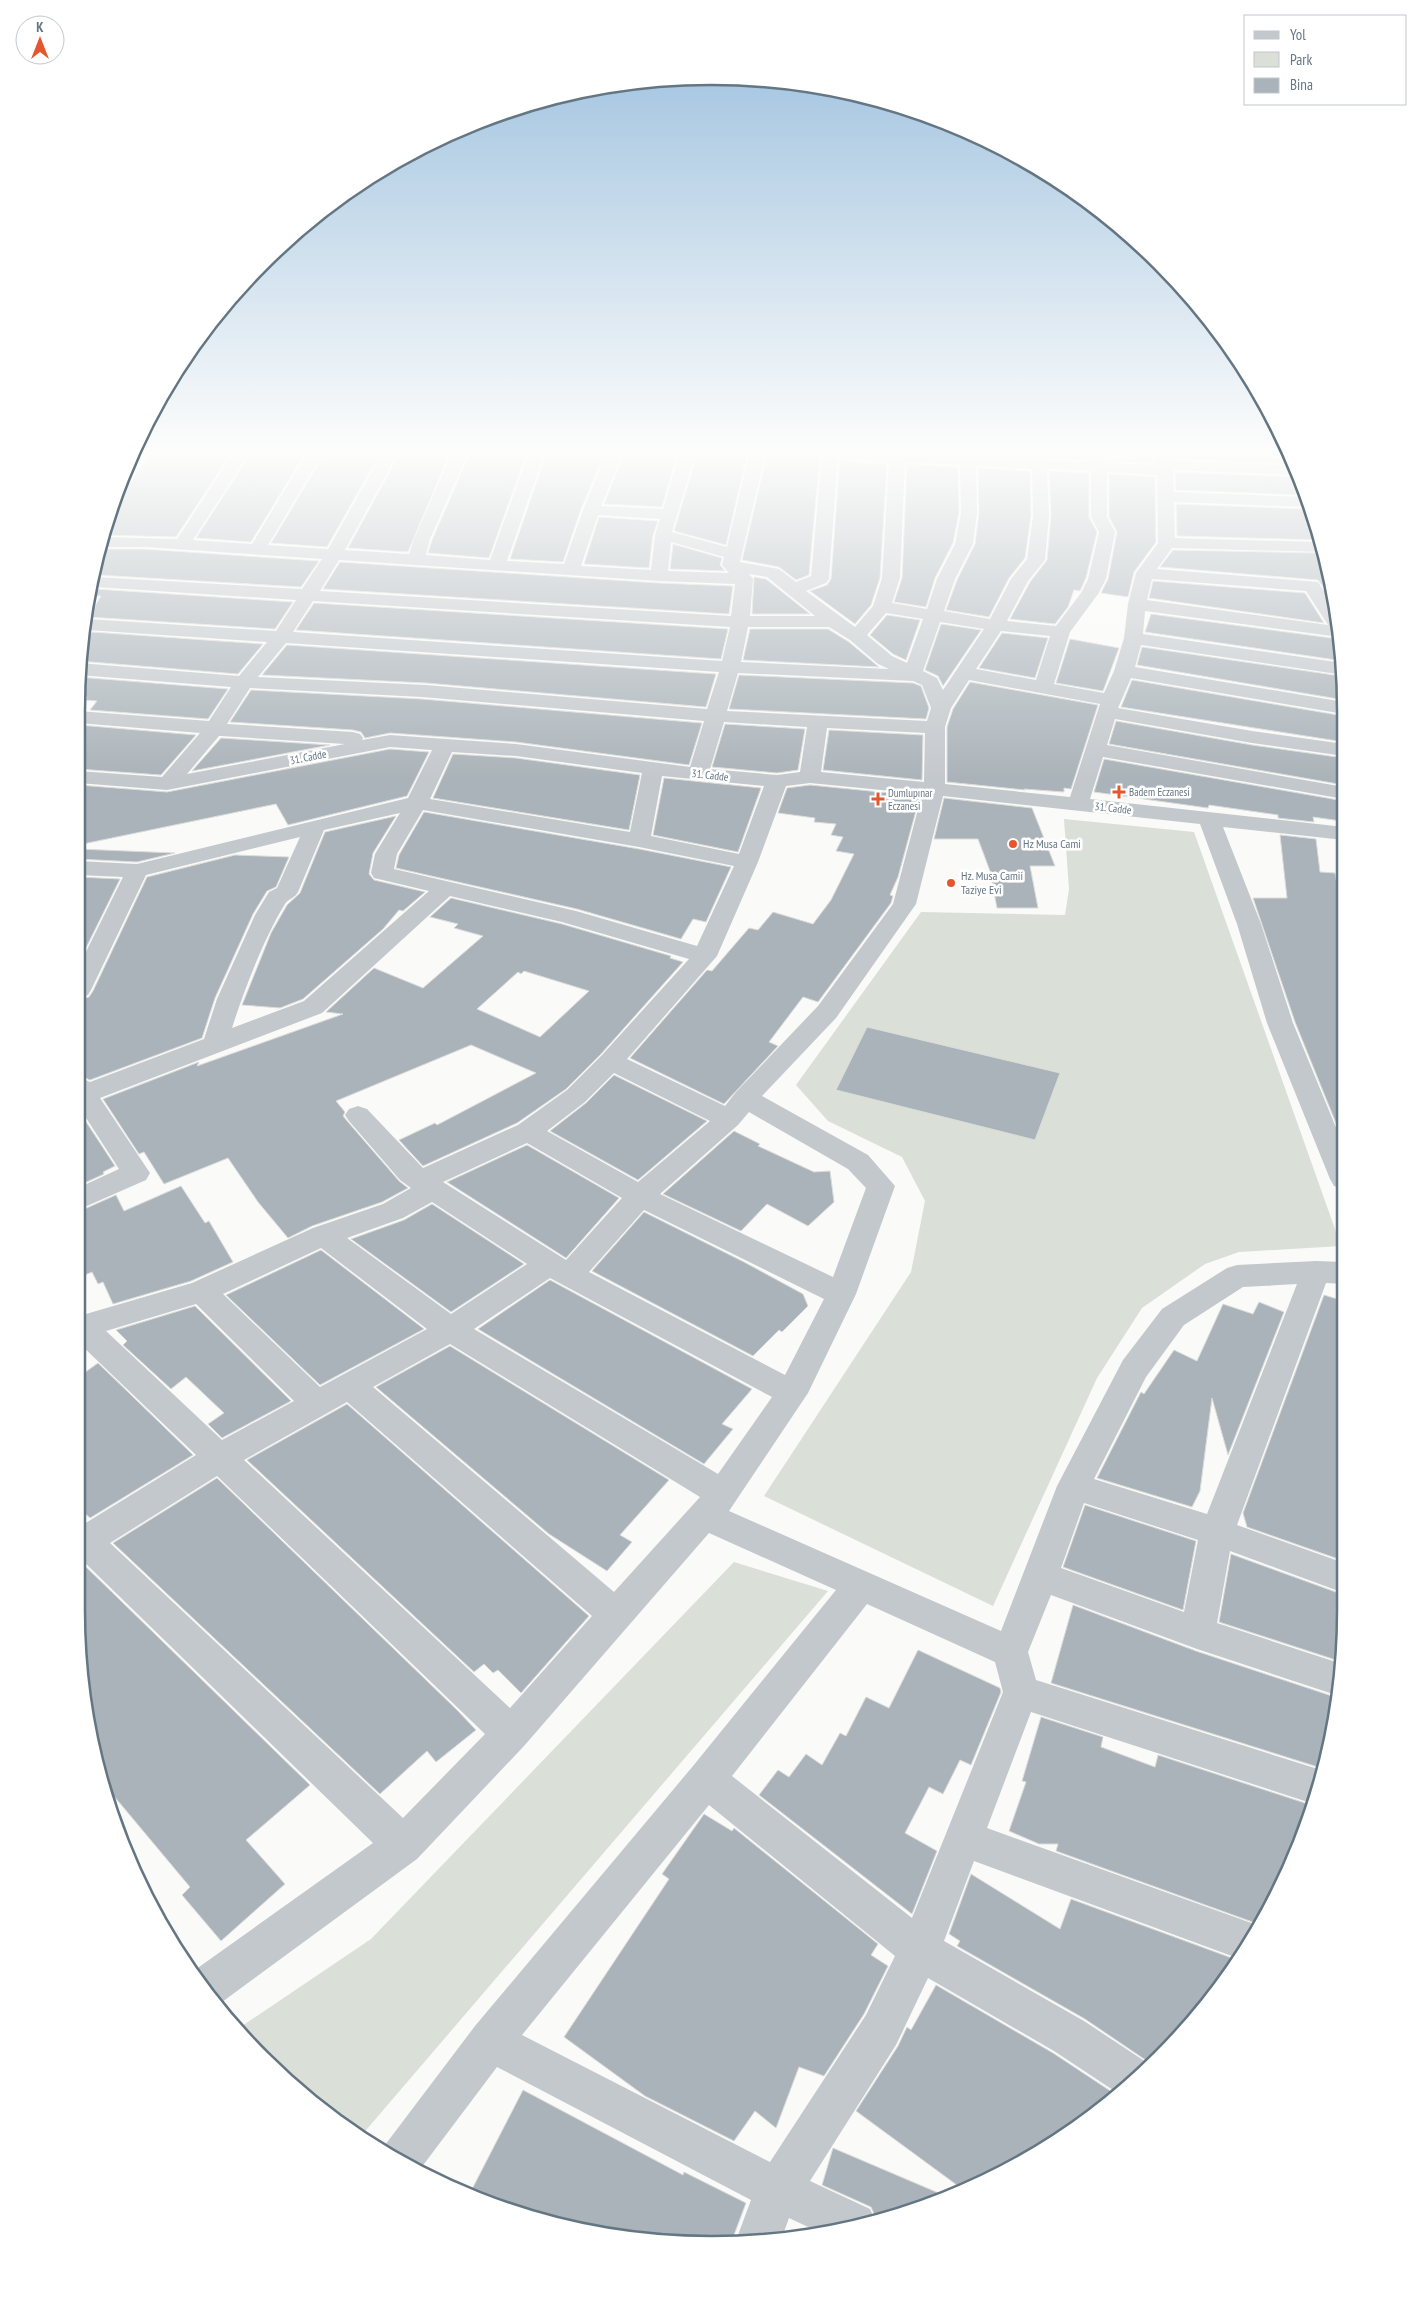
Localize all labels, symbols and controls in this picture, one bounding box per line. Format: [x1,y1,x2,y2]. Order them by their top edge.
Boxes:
north arrow [15,15,65,65]
legend [1244,15,1407,105]
text: K [36,18,44,36]
text: Yol [1290,25,1306,44]
text: Park [1290,50,1312,69]
text: Bina [1290,75,1313,94]
street label: 31. Cadde [289,747,328,767]
street label: 31. Cadde [691,766,729,784]
place label: Badem Eczanesi [1129,785,1190,799]
place label: Dumlupınar Eczanesi [888,786,932,813]
marker: Badem Eczanesi [1113,786,1125,798]
marker: Dumlupınar Eczanesi [872,793,884,805]
street label: 31. Cadde [1094,799,1132,817]
place label: Hz Musa Cami [1023,836,1081,851]
marker: Hz Musa Cami [1007,838,1019,850]
place label: Hz. Musa Camii Taziye Evi [961,868,1023,897]
marker: Hz. Musa Camii Taziye Evi [945,877,957,889]

